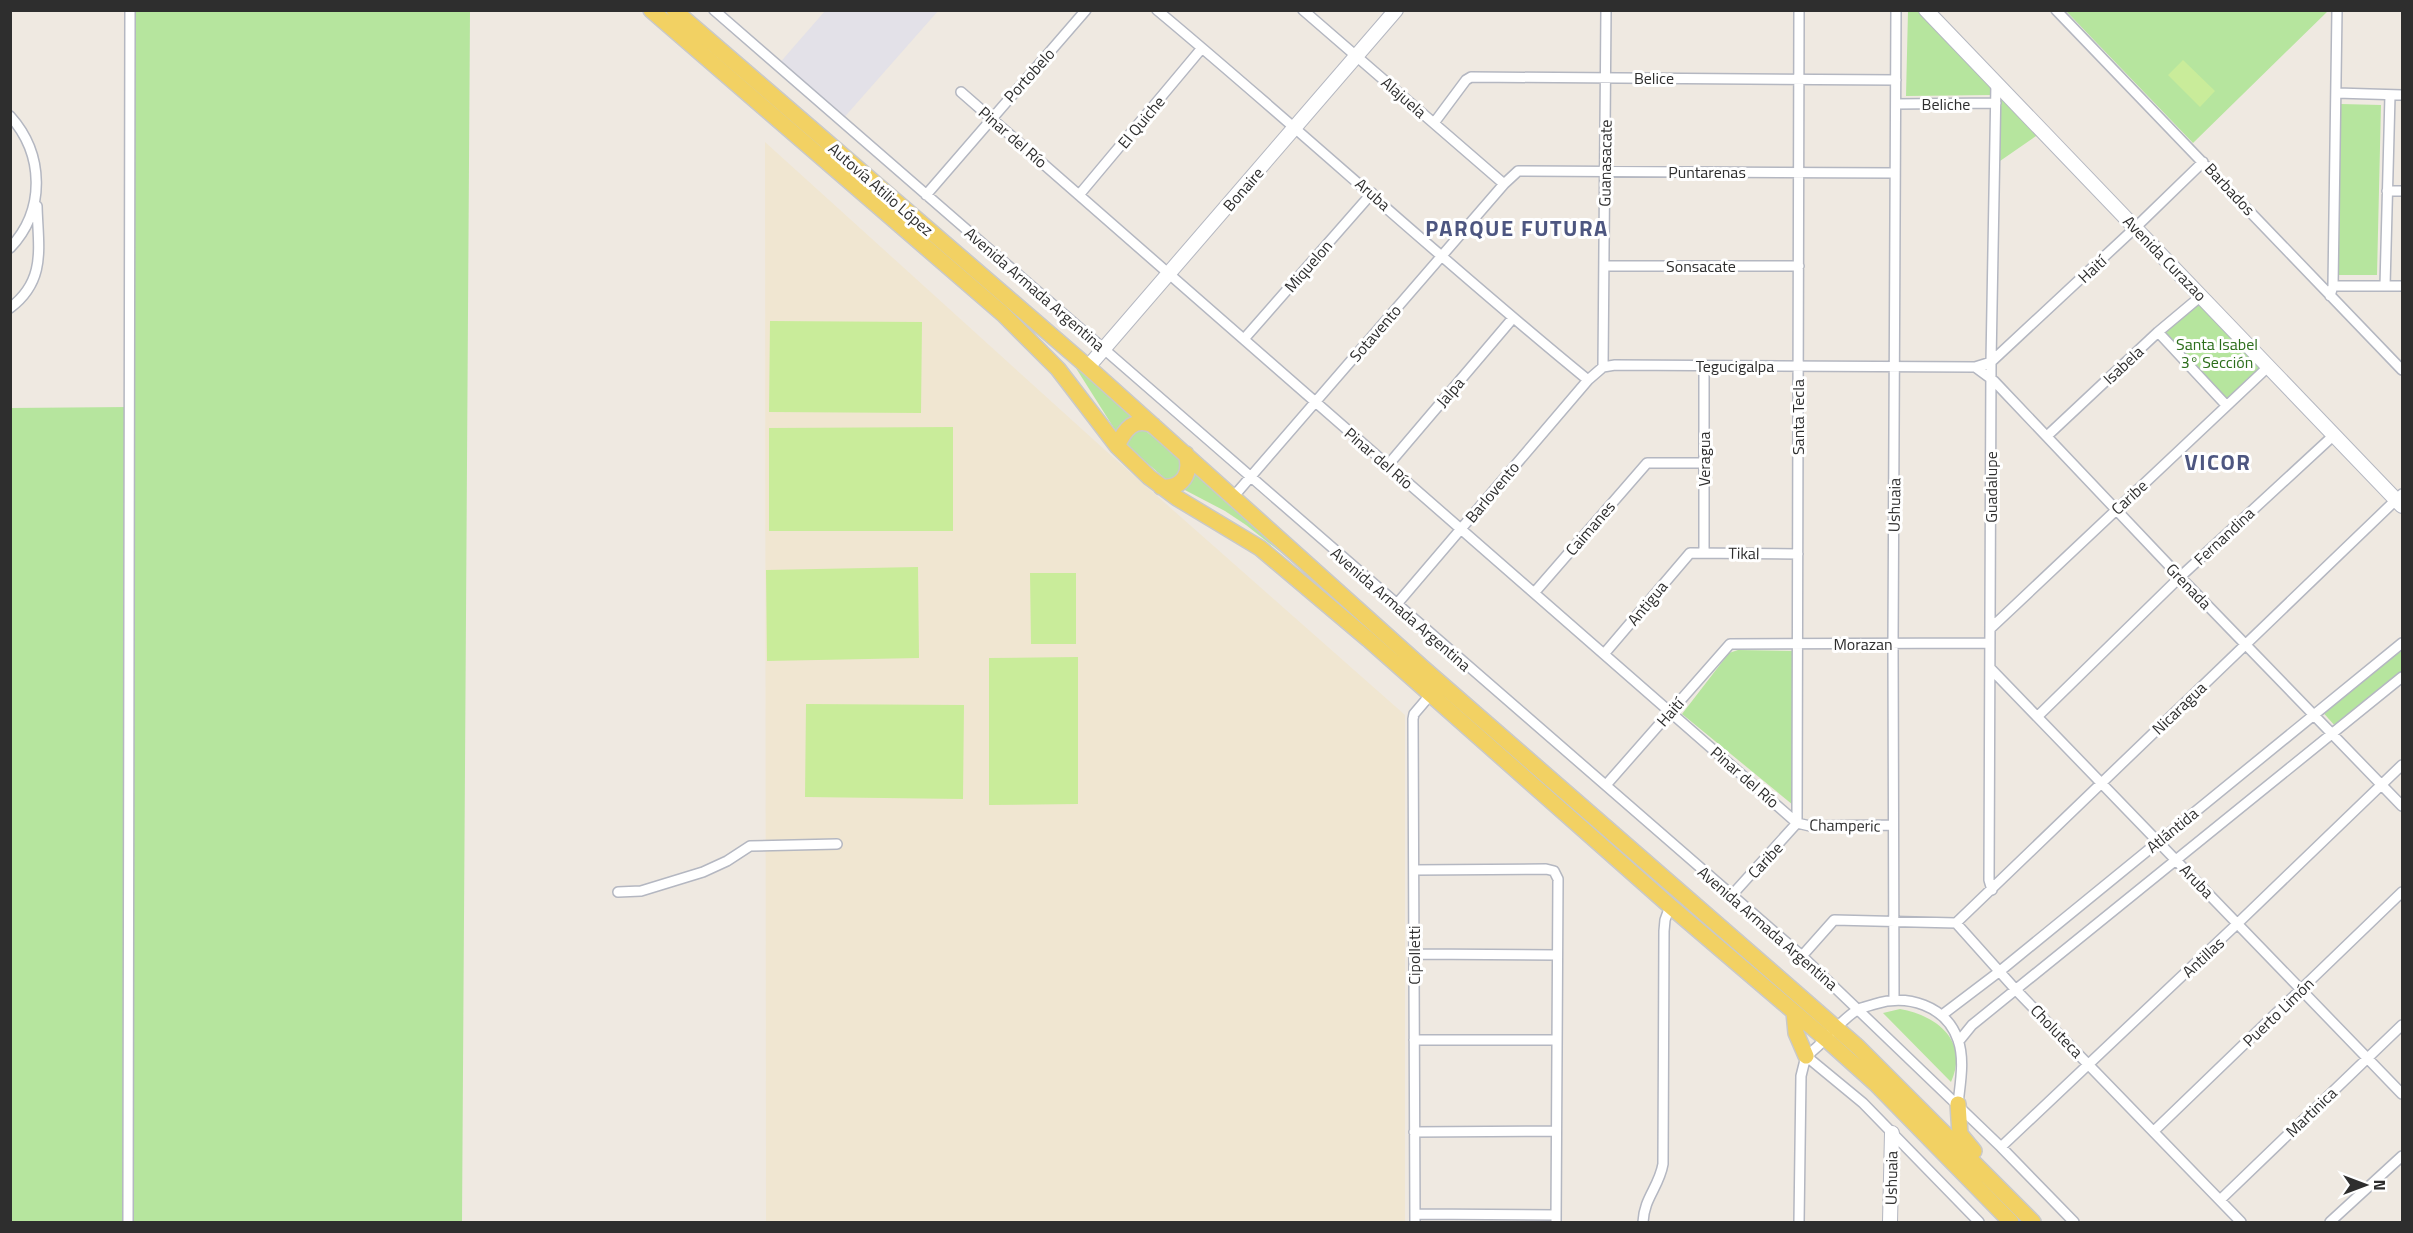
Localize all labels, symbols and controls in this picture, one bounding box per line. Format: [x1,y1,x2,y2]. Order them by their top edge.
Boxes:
street label: Portobelo [998,42,1060,108]
street label: Belice [1634,66,1674,90]
street label: Alajuela [1376,71,1432,123]
street label: El Quiche [1112,90,1170,154]
street label: Beliche [1922,92,1970,116]
street label: Pinar del Río [973,100,1053,174]
street label: Guanasacate [1592,119,1618,207]
street label: Autovía Atilio López [823,137,939,241]
street label: Barbados [2199,157,2261,221]
street label: Puntarenas [1668,160,1746,184]
street label: Bonaire [1217,162,1269,216]
street label: Aruba [1350,172,1396,216]
street label: Avenida Curazao [2118,210,2212,306]
district label: PARQUE FUTURA [1425,211,1609,245]
street label: Avenida Armada Argentina [960,221,1110,357]
street label: Miquelon [1278,234,1338,298]
street label: Haití [2072,248,2113,289]
street label: Sonsacate [1666,254,1736,278]
street label: Sotavento [1343,299,1407,367]
park label: Santa Isabel 3° Sección [2176,332,2258,374]
street label: Isabela [2097,340,2149,390]
street label: Tegucigalpa [1696,354,1774,378]
street label: Jalpa [1430,372,1470,412]
street label: Santa Tecla [1786,379,1810,455]
street label: Pinar del Río [1339,421,1419,495]
street label: Veragua [1692,431,1716,487]
district label: VICOR [2185,445,2251,479]
street label: Guadalupe [1979,451,2003,523]
street label: Barlovento [1459,456,1525,528]
street label: Caribe [2105,474,2153,520]
street label: Ushuaia [1882,478,1906,532]
street label: Caimanes [1559,495,1621,561]
street label: Fernandina [2188,501,2260,571]
street label: Avenida Armada Argentina [1326,541,1476,677]
street label: Tikal [1728,541,1760,565]
street label: Grenada [2161,557,2217,615]
street label: Antigua [1621,575,1673,631]
street label: Morazan [1833,632,1893,656]
street label: Nicaragua [2146,676,2212,740]
street label: Haití [1651,691,1690,732]
street label: Pinar del Río [1705,740,1785,814]
street label: Atlántida [2141,802,2203,858]
street label: Champeric [1809,812,1881,838]
street label: Caribe [1742,836,1788,884]
street label: Aruba [2174,858,2220,904]
street label: Avenida Armada Argentina [1693,860,1843,996]
street label: Cipolletti [1402,925,1426,985]
street label: Antillas [2177,931,2229,983]
street label: Puerto Limón [2237,972,2319,1052]
street label: Choluteca [2025,999,2089,1063]
street label: Martinica [2280,1081,2342,1143]
street label: Ushuaia [1879,1151,1903,1205]
north arrow [2335,1155,2395,1215]
text: N [2368,1179,2392,1191]

